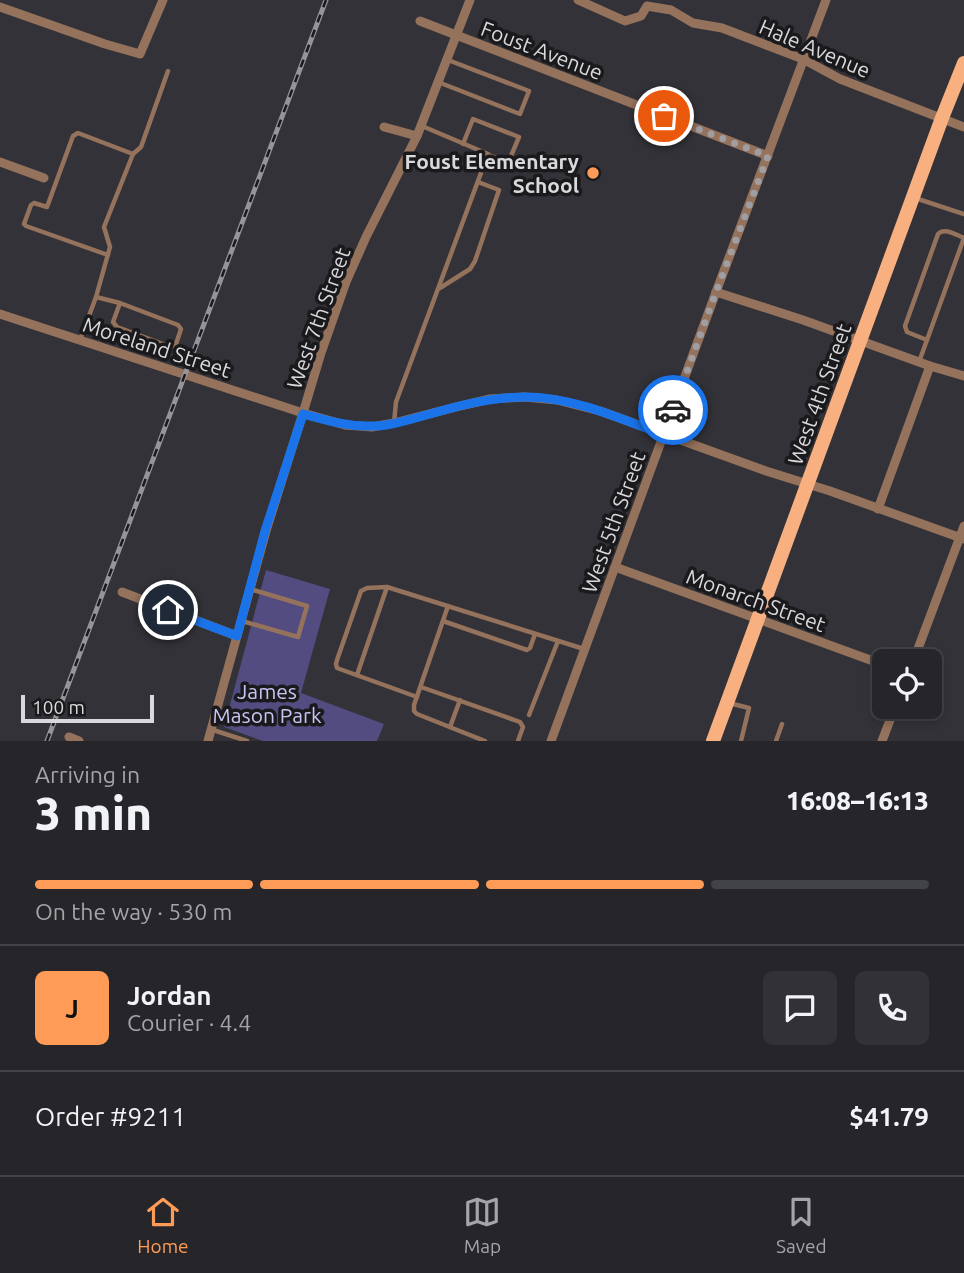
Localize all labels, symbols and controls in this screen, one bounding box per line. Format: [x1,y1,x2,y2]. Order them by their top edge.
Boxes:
street label: Hale Avenue [756,14,874,82]
street label: Foust Avenue [478,16,606,84]
pin [634,86,694,146]
icon: bag [645,97,683,135]
place label: Foust Elementary School [405,149,579,197]
marker: Foust Elementary School [585,165,601,181]
street label: West 7th Street [281,244,355,392]
street label: Moreland Street [80,312,234,382]
street label: West 4th Street [782,320,856,468]
courier [638,375,708,445]
icon: car [654,391,692,429]
street label: West 5th Street [576,448,650,596]
street label: Monarch Street [683,564,829,636]
pin [138,580,198,640]
icon: home [149,591,187,629]
map controls [872,649,942,719]
button: locate [872,649,942,719]
park label: James Mason Park [213,679,322,727]
scale bar [21,692,154,724]
text: 100 m [32,696,85,718]
text: Arriving in [35,762,140,787]
text: 16:08–16:13 [786,786,929,815]
text: 3 min [35,787,152,839]
text: On the way · 530 m [35,899,232,924]
button: chat [763,971,837,1045]
button: phone [855,971,929,1045]
text: Jordan [127,981,212,1010]
text: J [65,994,79,1023]
text: Courier · 4.4 [127,1010,251,1035]
text: Order #9211 [35,1102,186,1131]
text: $41.79 [849,1102,929,1131]
tab: Home [137,1193,189,1257]
tab: Map [463,1193,501,1257]
tab: Saved [776,1193,827,1257]

